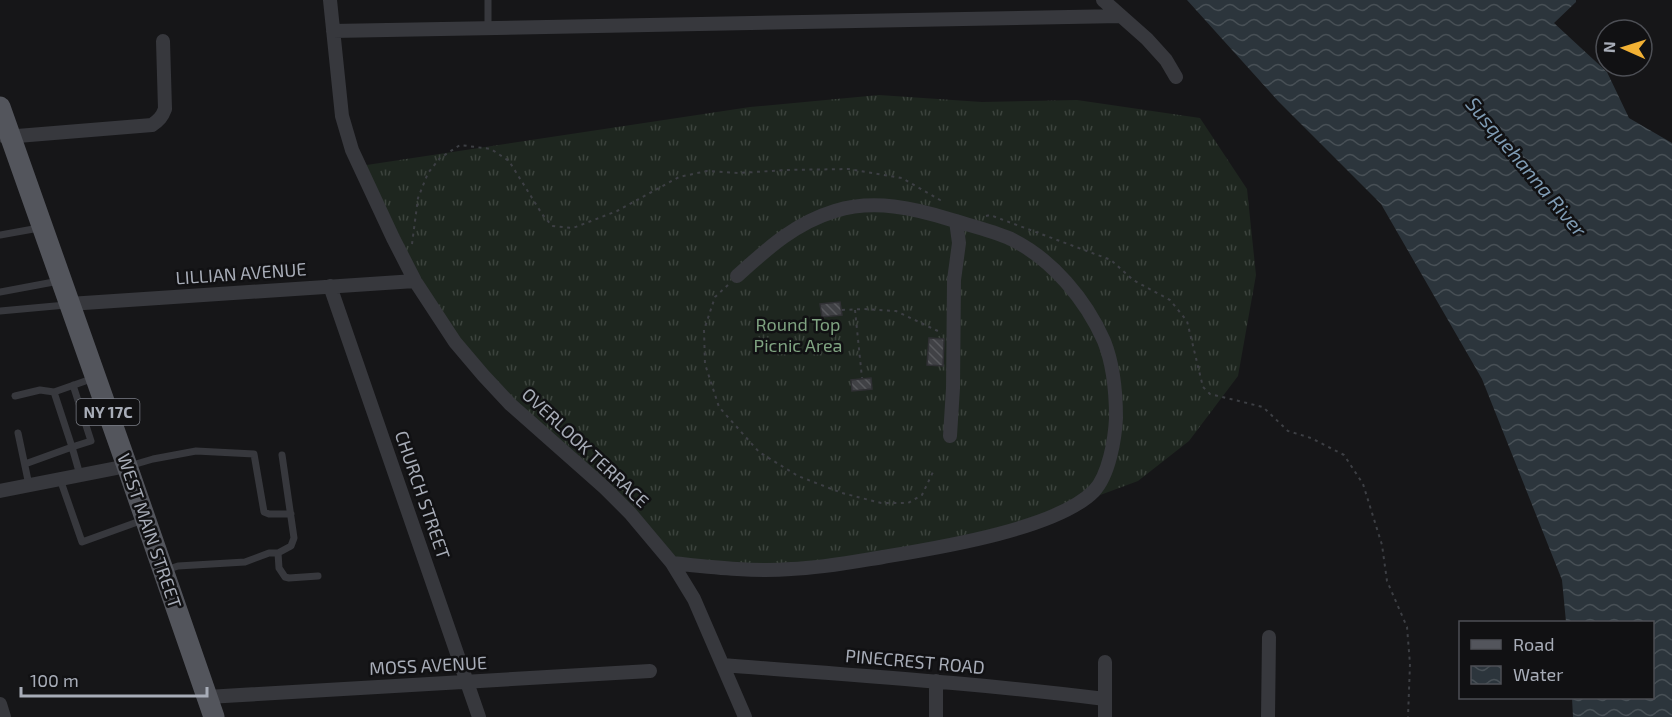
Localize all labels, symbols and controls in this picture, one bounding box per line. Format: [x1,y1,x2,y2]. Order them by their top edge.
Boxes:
north arrow [1594,18,1654,78]
text: N [1599,41,1618,53]
water label: Susquehanna River [1461,92,1593,242]
street label: LILLIAN AVENUE [175,257,307,289]
park label: Round Top Picnic Area [754,313,842,356]
street label: OVERLOOK TERRACE [518,383,654,512]
road number: NY 17C [76,399,140,425]
street label: CHURCH STREET [391,428,455,562]
street label: WEST MAIN STREET [113,451,187,611]
legend [1459,621,1654,699]
text: Road [1513,633,1554,655]
street label: PINECREST ROAD [844,644,986,678]
street label: MOSS AVENUE [368,651,487,679]
scale bar [21,660,207,698]
text: Water [1513,663,1563,685]
text: 100 m [30,669,79,691]

